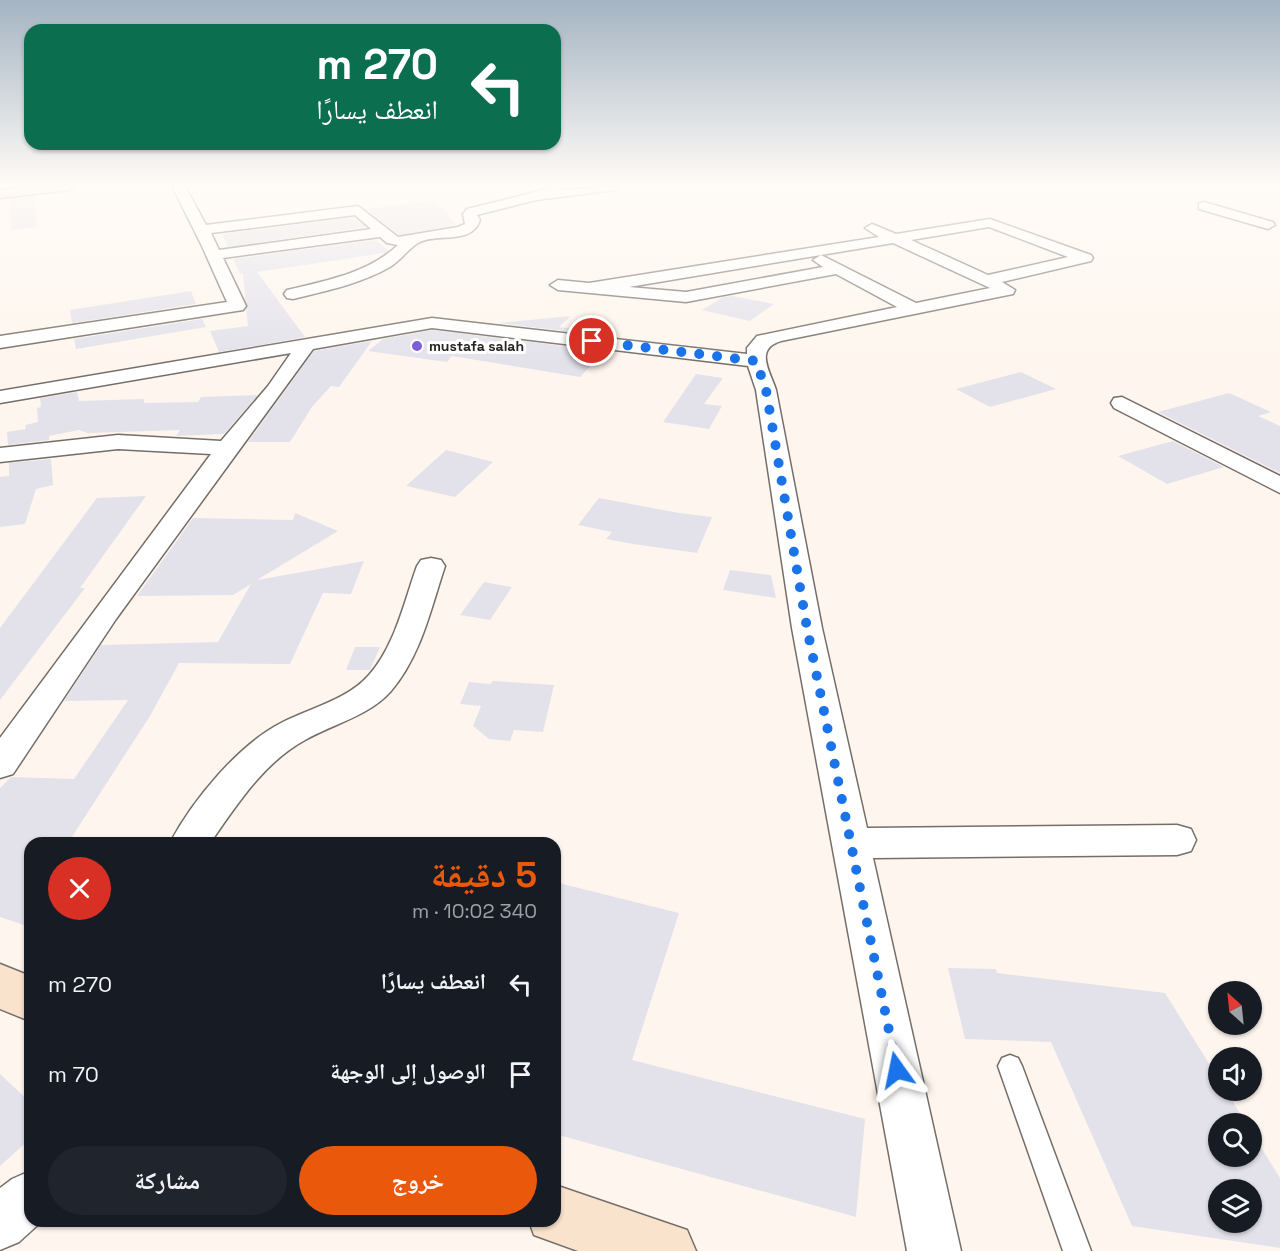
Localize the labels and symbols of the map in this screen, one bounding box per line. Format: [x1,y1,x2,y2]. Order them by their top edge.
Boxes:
pin [566,315,617,366]
place label: mustafa salah [429,337,524,355]
marker: mustafa salah [410,339,424,353]
north arrow [1208,981,1262,1035]
position arrow [865,1038,929,1102]

